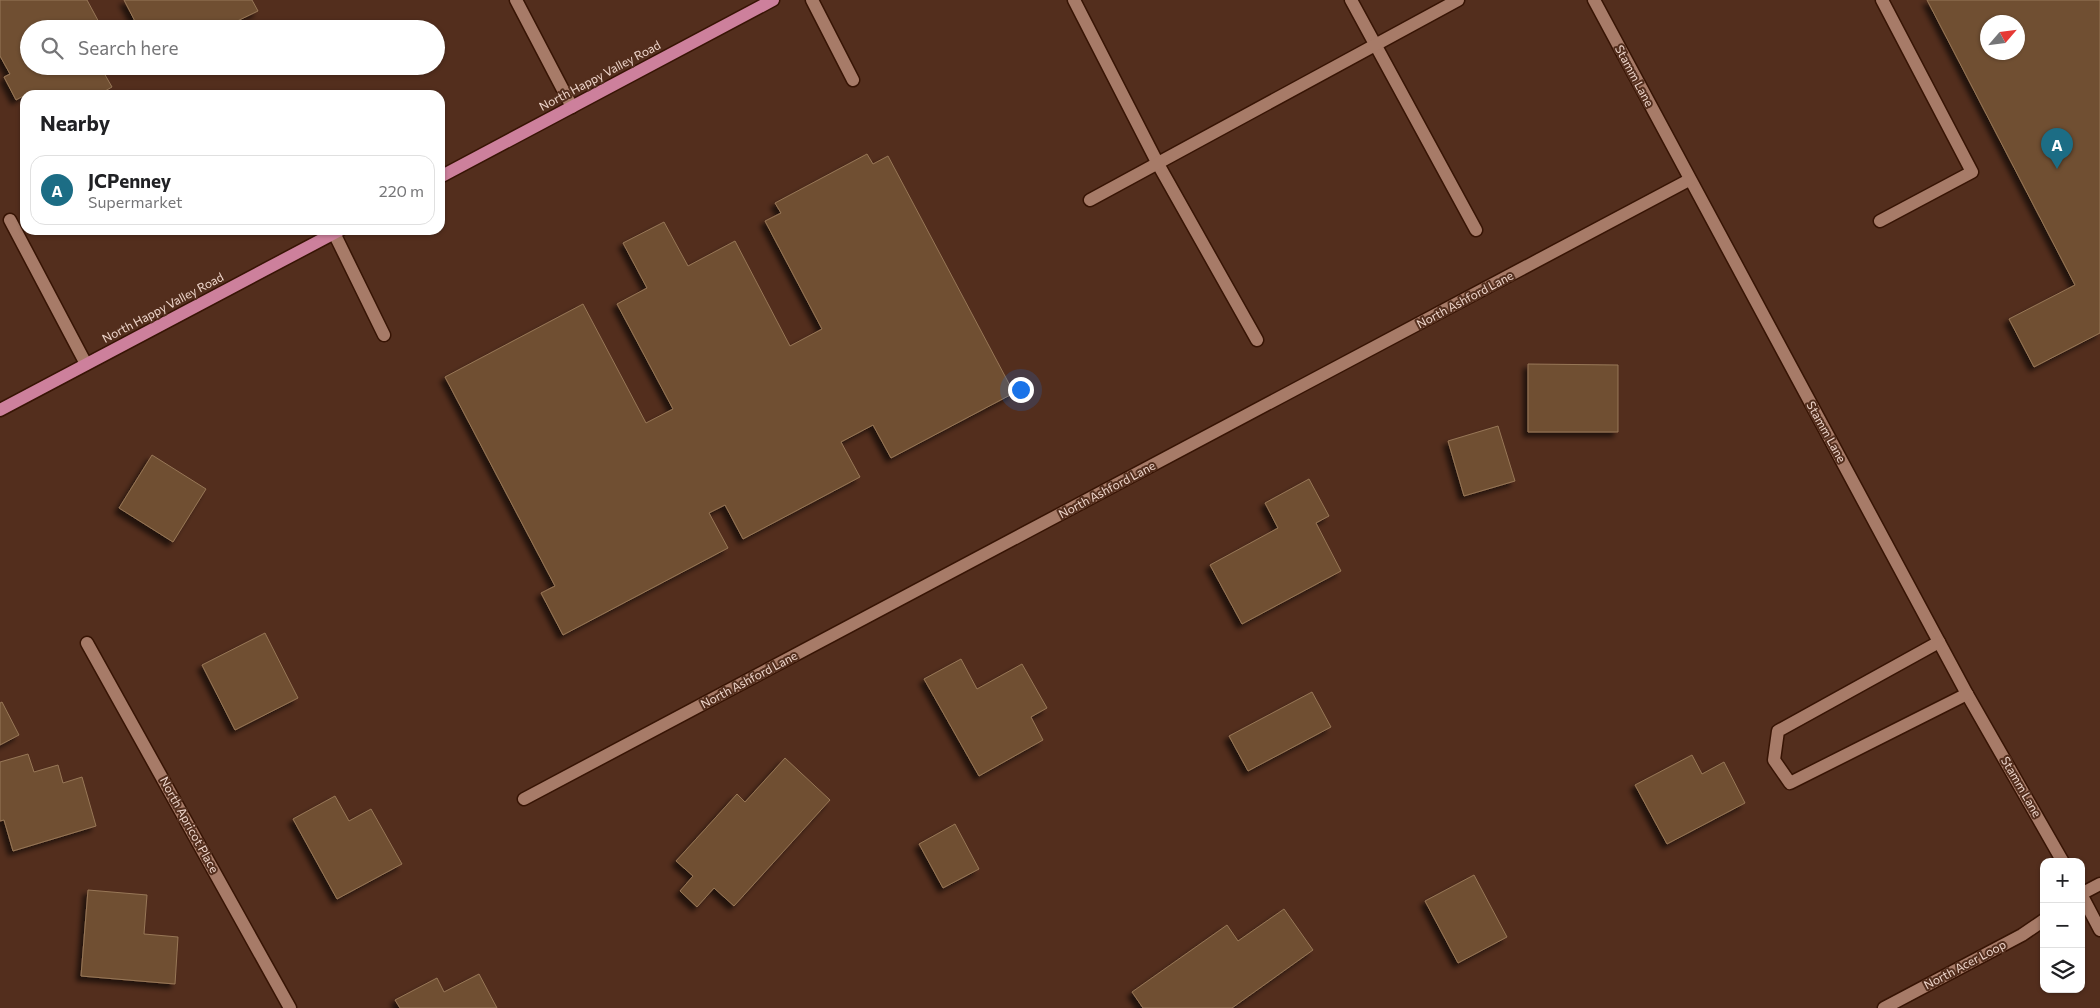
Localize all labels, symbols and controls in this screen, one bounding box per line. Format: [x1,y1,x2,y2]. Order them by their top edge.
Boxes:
north arrow [1980,15,2025,60]
search box [20,20,445,75]
icon: search [38,34,66,62]
text: Search here [78,36,178,59]
street label: North Happy Valley Road [536,37,663,113]
street label: Stamm Lane [1613,42,1657,109]
text: Nearby [40,110,110,135]
pin: A [2041,128,2073,169]
text: JCPenney [88,169,171,192]
text: A [51,181,63,200]
text: 220 m [379,181,424,200]
text: Supermarket [88,192,183,211]
street label: North Ashford Lane [1414,268,1515,331]
street label: North Happy Valley Road [99,269,226,345]
your location [1008,377,1034,403]
street label: Stamm Lane [1804,399,1849,465]
street label: North Ashford Lane [1056,458,1157,521]
street label: North Ashford Lane [698,648,799,711]
street label: Stamm Lane [1999,754,2045,819]
street label: North Apricot Place [158,774,222,875]
map controls [2040,858,2085,993]
button: + [2040,858,2085,903]
button: − [2040,903,2085,948]
street label: North Acer Loop [1921,937,2008,992]
button: layers [2040,948,2085,993]

